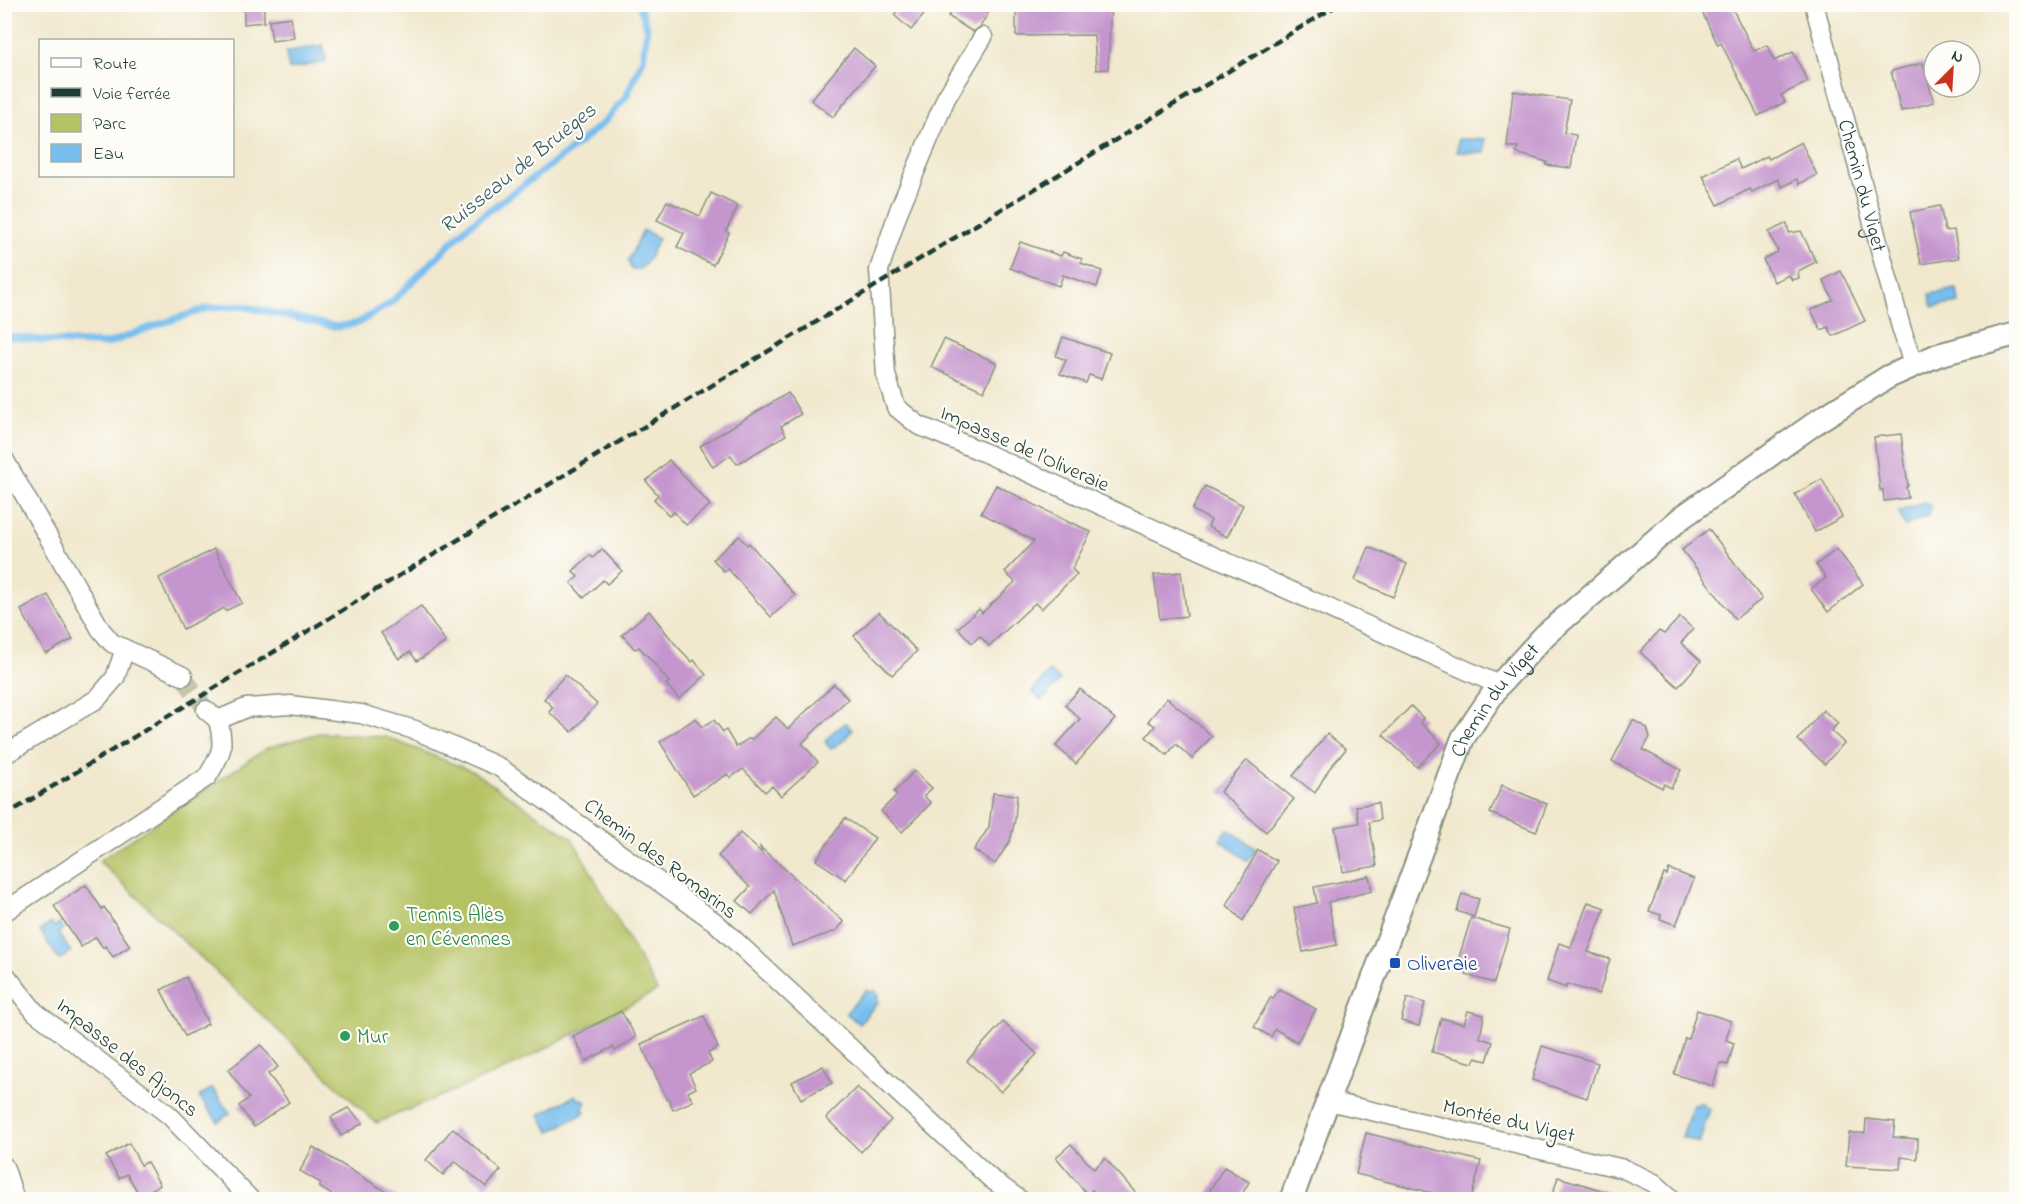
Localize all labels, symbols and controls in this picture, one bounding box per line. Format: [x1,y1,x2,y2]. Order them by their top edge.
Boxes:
legend [39,39,234,177]
north arrow [1922,39,1982,99]
text: N [1947,44,1967,70]
text: Route [93,52,138,78]
text: Voie ferrée [92,82,171,108]
water label: Ruisseau de Bruèges [434,96,605,243]
text: Parc [93,112,126,138]
street label: Chemin du Viget [1829,116,1893,256]
text: Eau [93,142,124,168]
street label: Impasse de l'Oliveraie [935,399,1114,501]
street label: Chemin du Viget [1444,637,1547,762]
street label: Chemin des Romarins [577,792,743,927]
place label: Tennis Alès en Cévennes [406,901,511,955]
marker: Tennis Alès en Cévennes [387,919,401,933]
place label: Oliveraie [1407,950,1478,980]
marker: Oliveraie [1388,956,1402,970]
street label: Impasse des Ajoncs [49,992,204,1125]
place label: Mur [357,1023,389,1053]
marker: Mur [338,1029,352,1043]
street label: Montée du Viget [1439,1092,1578,1154]

